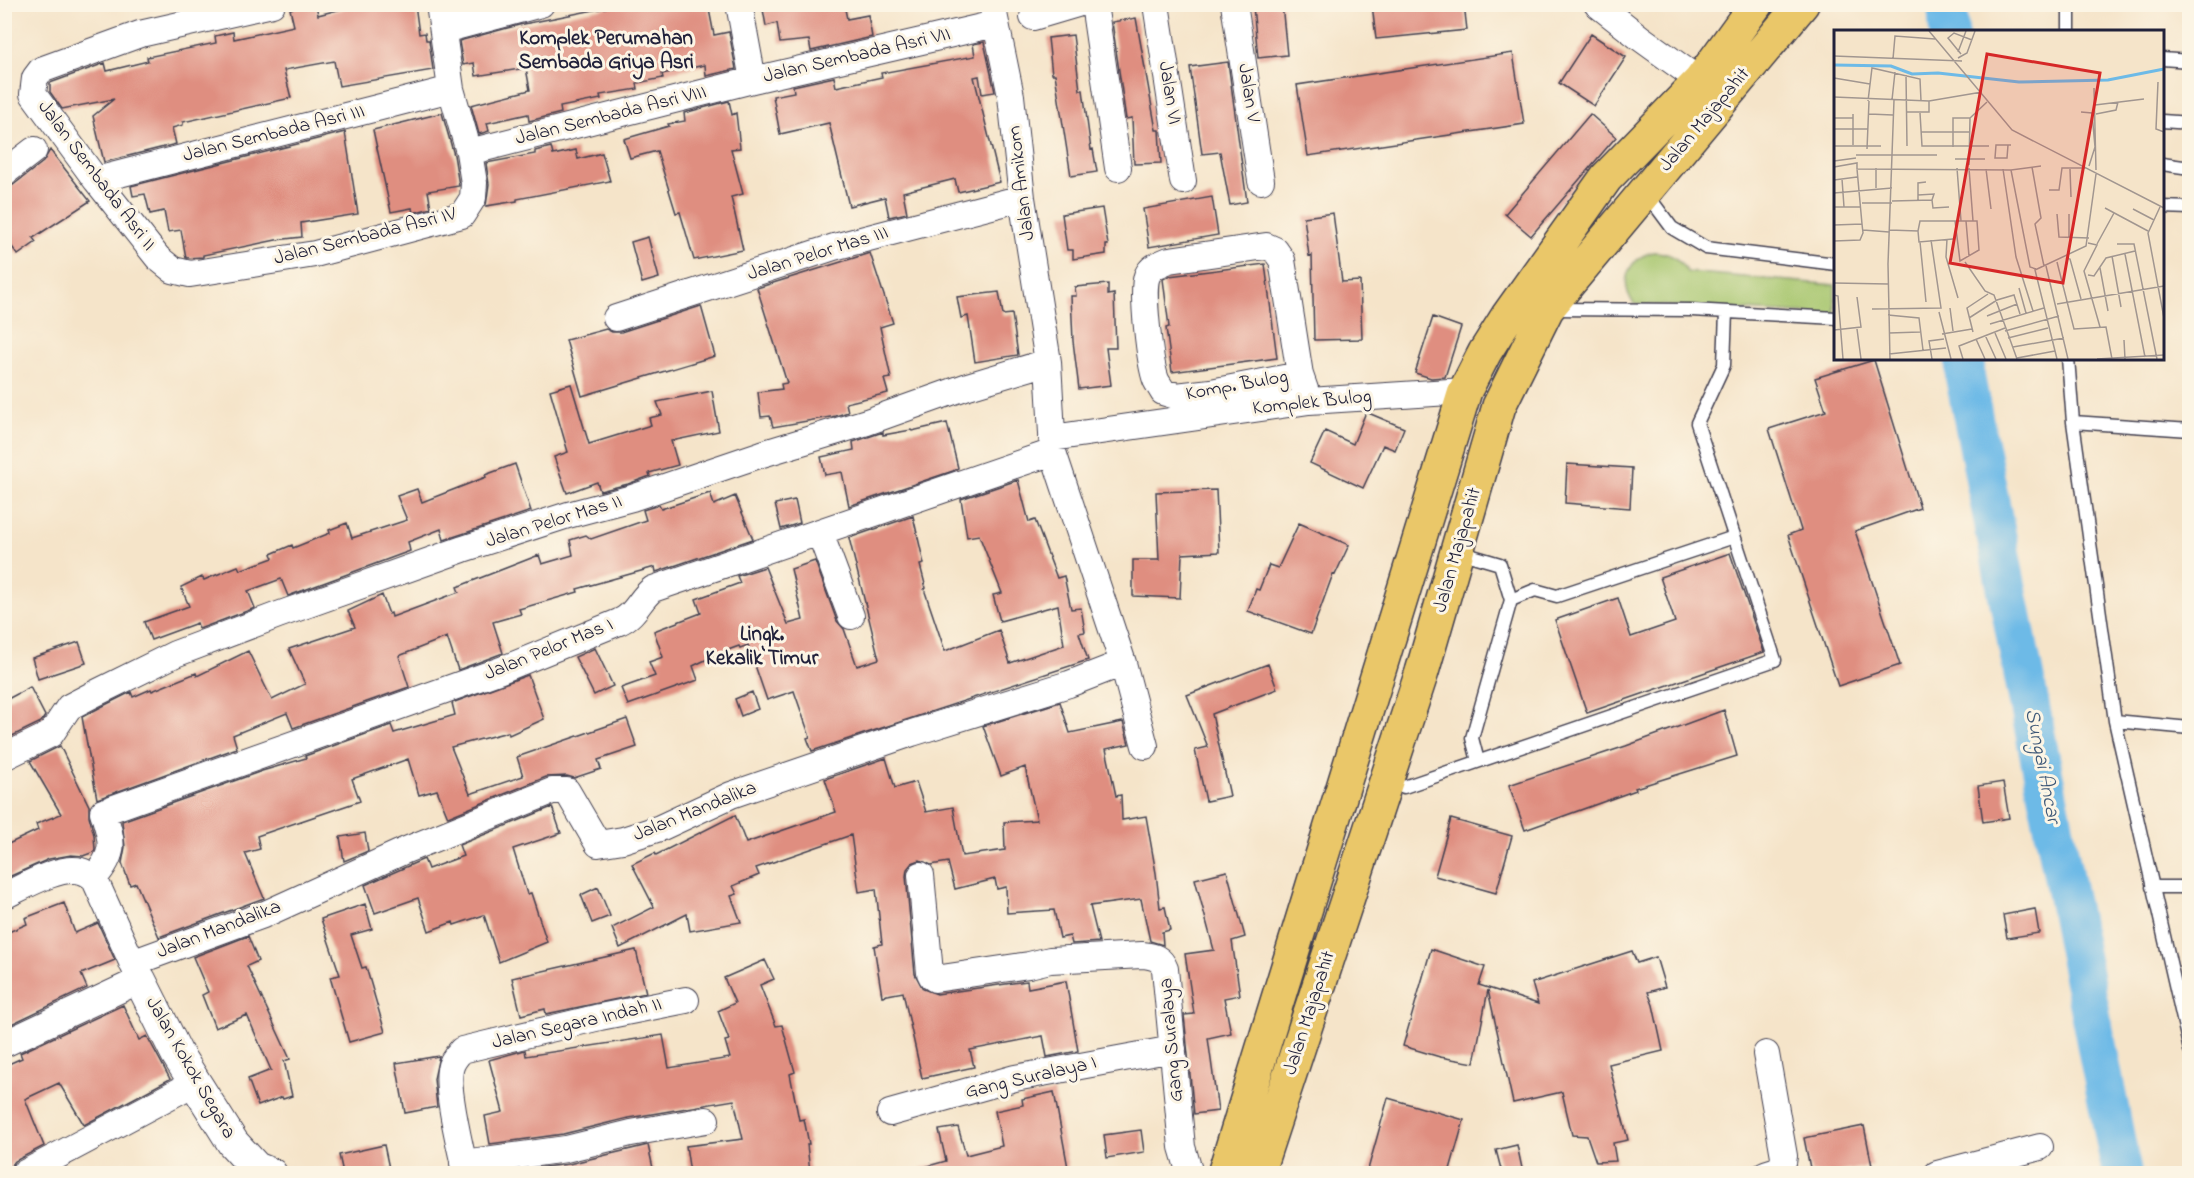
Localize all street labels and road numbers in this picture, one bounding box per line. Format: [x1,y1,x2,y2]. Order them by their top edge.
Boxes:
street label: Jalan Sembada Asri VII [760,20,954,92]
street label: Jalan VI [1150,59,1188,127]
street label: Jalan Majapahit [1652,61,1758,179]
street label: Jalan V [1229,62,1267,125]
street label: Jalan Sembada Asri VIII [512,78,710,154]
street label: Jalan Sembada Asri II [30,95,162,257]
street label: Jalan Sembada Asri III [180,97,368,171]
street label: Jalan Amikom [1001,124,1043,242]
street label: Jalan Sembada Asri IV [271,200,460,274]
street label: Jalan Pelor Mas III [744,219,892,289]
street label: Komp. Bulog [1184,363,1291,410]
street label: Komplek Bulog [1251,382,1373,425]
street label: Jalan Majapahit [1426,484,1490,616]
street label: Jalan Pelor Mas II [482,487,626,557]
street label: Jalan Pelor Mas I [480,611,618,689]
street label: Jalan Mandalika [629,774,761,850]
street label: Jalan Mandalika [153,893,285,967]
street label: Jalan Majapahit [1276,947,1344,1079]
street label: Gang Suralaya [1152,977,1193,1103]
street label: Jalan Segara Indah II [489,990,665,1059]
street label: Jalan Kokok Segara [137,991,243,1145]
street label: Gang Suralaya I [962,1049,1100,1108]

